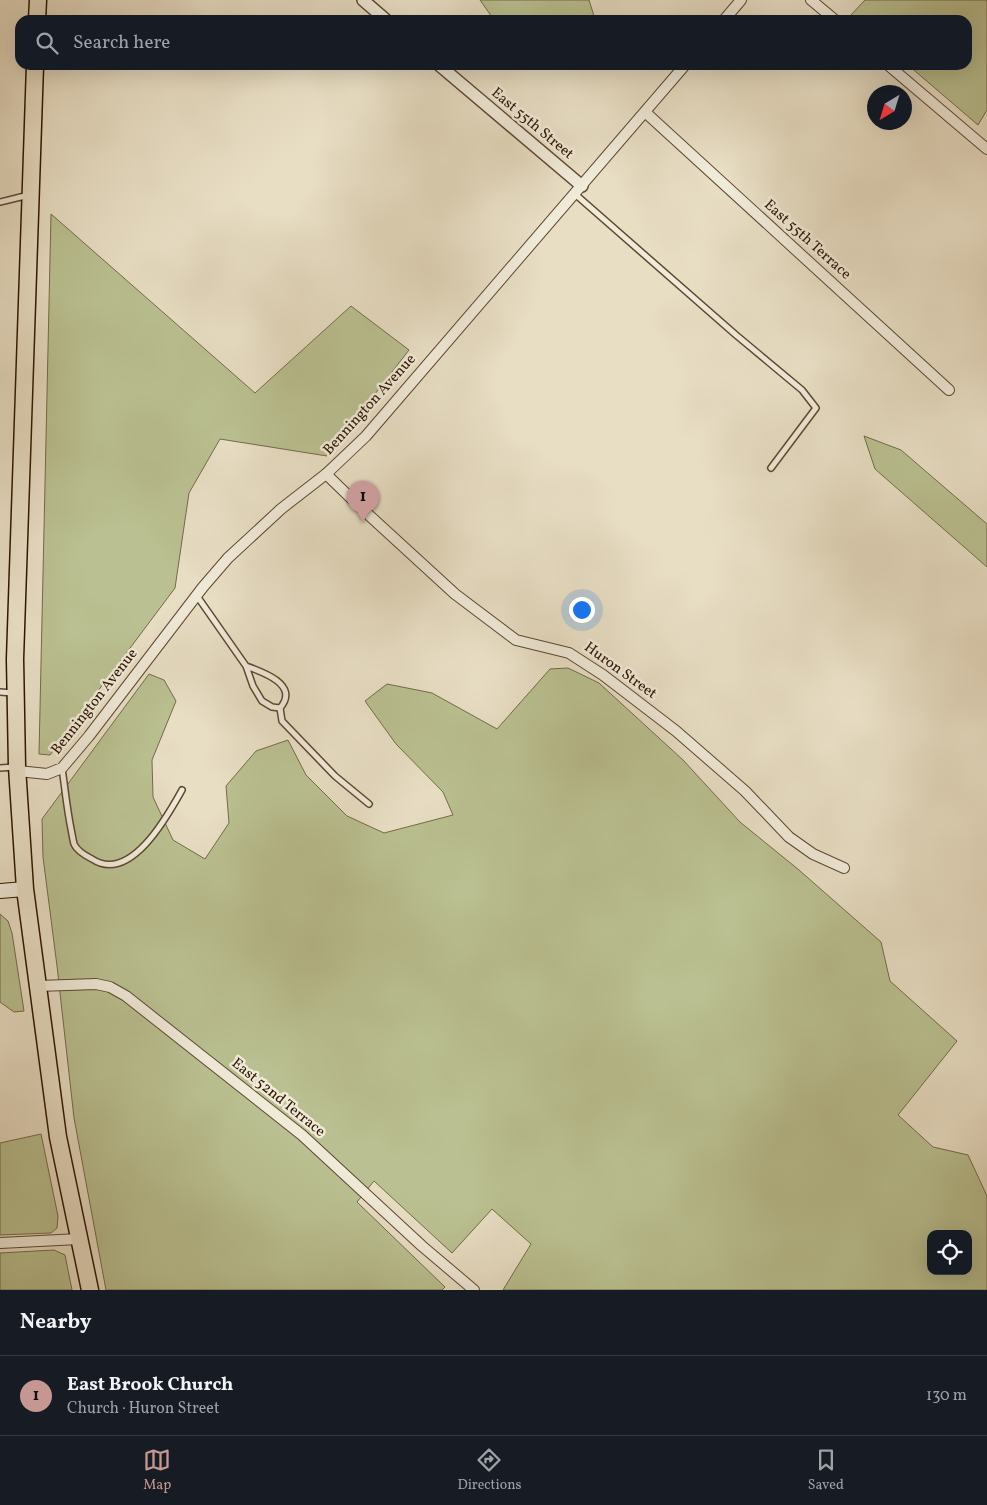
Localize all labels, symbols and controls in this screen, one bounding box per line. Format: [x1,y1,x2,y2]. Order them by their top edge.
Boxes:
search box [15,15,972,70]
icon: search [33,29,61,57]
text: Search here [73,30,170,56]
street label: East 55th Street [486,83,578,165]
north arrow [867,85,912,130]
street label: East 55th Terrace [759,195,855,285]
street label: Bennington Avenue [319,350,421,460]
pin: 1 [347,481,379,522]
your location [569,597,595,623]
street label: Huron Street [579,637,661,705]
street label: Bennington Avenue [47,644,143,760]
street label: East 52nd Terrace [227,1054,329,1142]
map controls [927,1230,972,1275]
button: locate [927,1230,972,1275]
text: Nearby [20,1308,91,1337]
text: East Brook Church [67,1372,233,1398]
text: 1 [33,1385,39,1407]
text: 130 m [926,1385,967,1407]
text: Church · Huron Street [67,1398,220,1420]
tab: Map [143,1446,171,1495]
tab: Directions [457,1446,522,1495]
tab: Saved [808,1446,844,1495]

